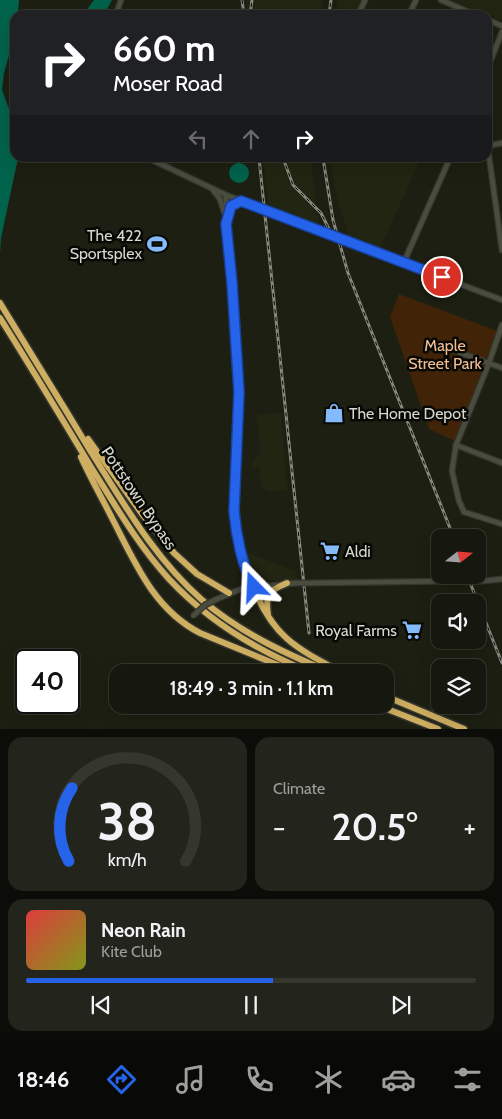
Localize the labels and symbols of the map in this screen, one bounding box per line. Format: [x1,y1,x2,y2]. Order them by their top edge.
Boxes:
place label: The 422 Sportsplex [70,226,142,263]
sports icon: The 422 Sportsplex [146,233,168,255]
pin [421,256,463,298]
park label: Maple Street Park [408,336,483,373]
shop icon: The Home Depot [323,402,345,424]
place label: The Home Depot [349,404,467,423]
street label: Pottstown Bypass [97,443,181,554]
north arrow [431,529,486,584]
supermarket icon: Aldi [319,540,341,562]
place label: Aldi [345,542,371,561]
position arrow [227,560,279,612]
supermarket icon: Royal Farms [401,619,423,641]
place label: Royal Farms [315,621,397,640]
speed limit sign: 40 [15,649,80,714]

